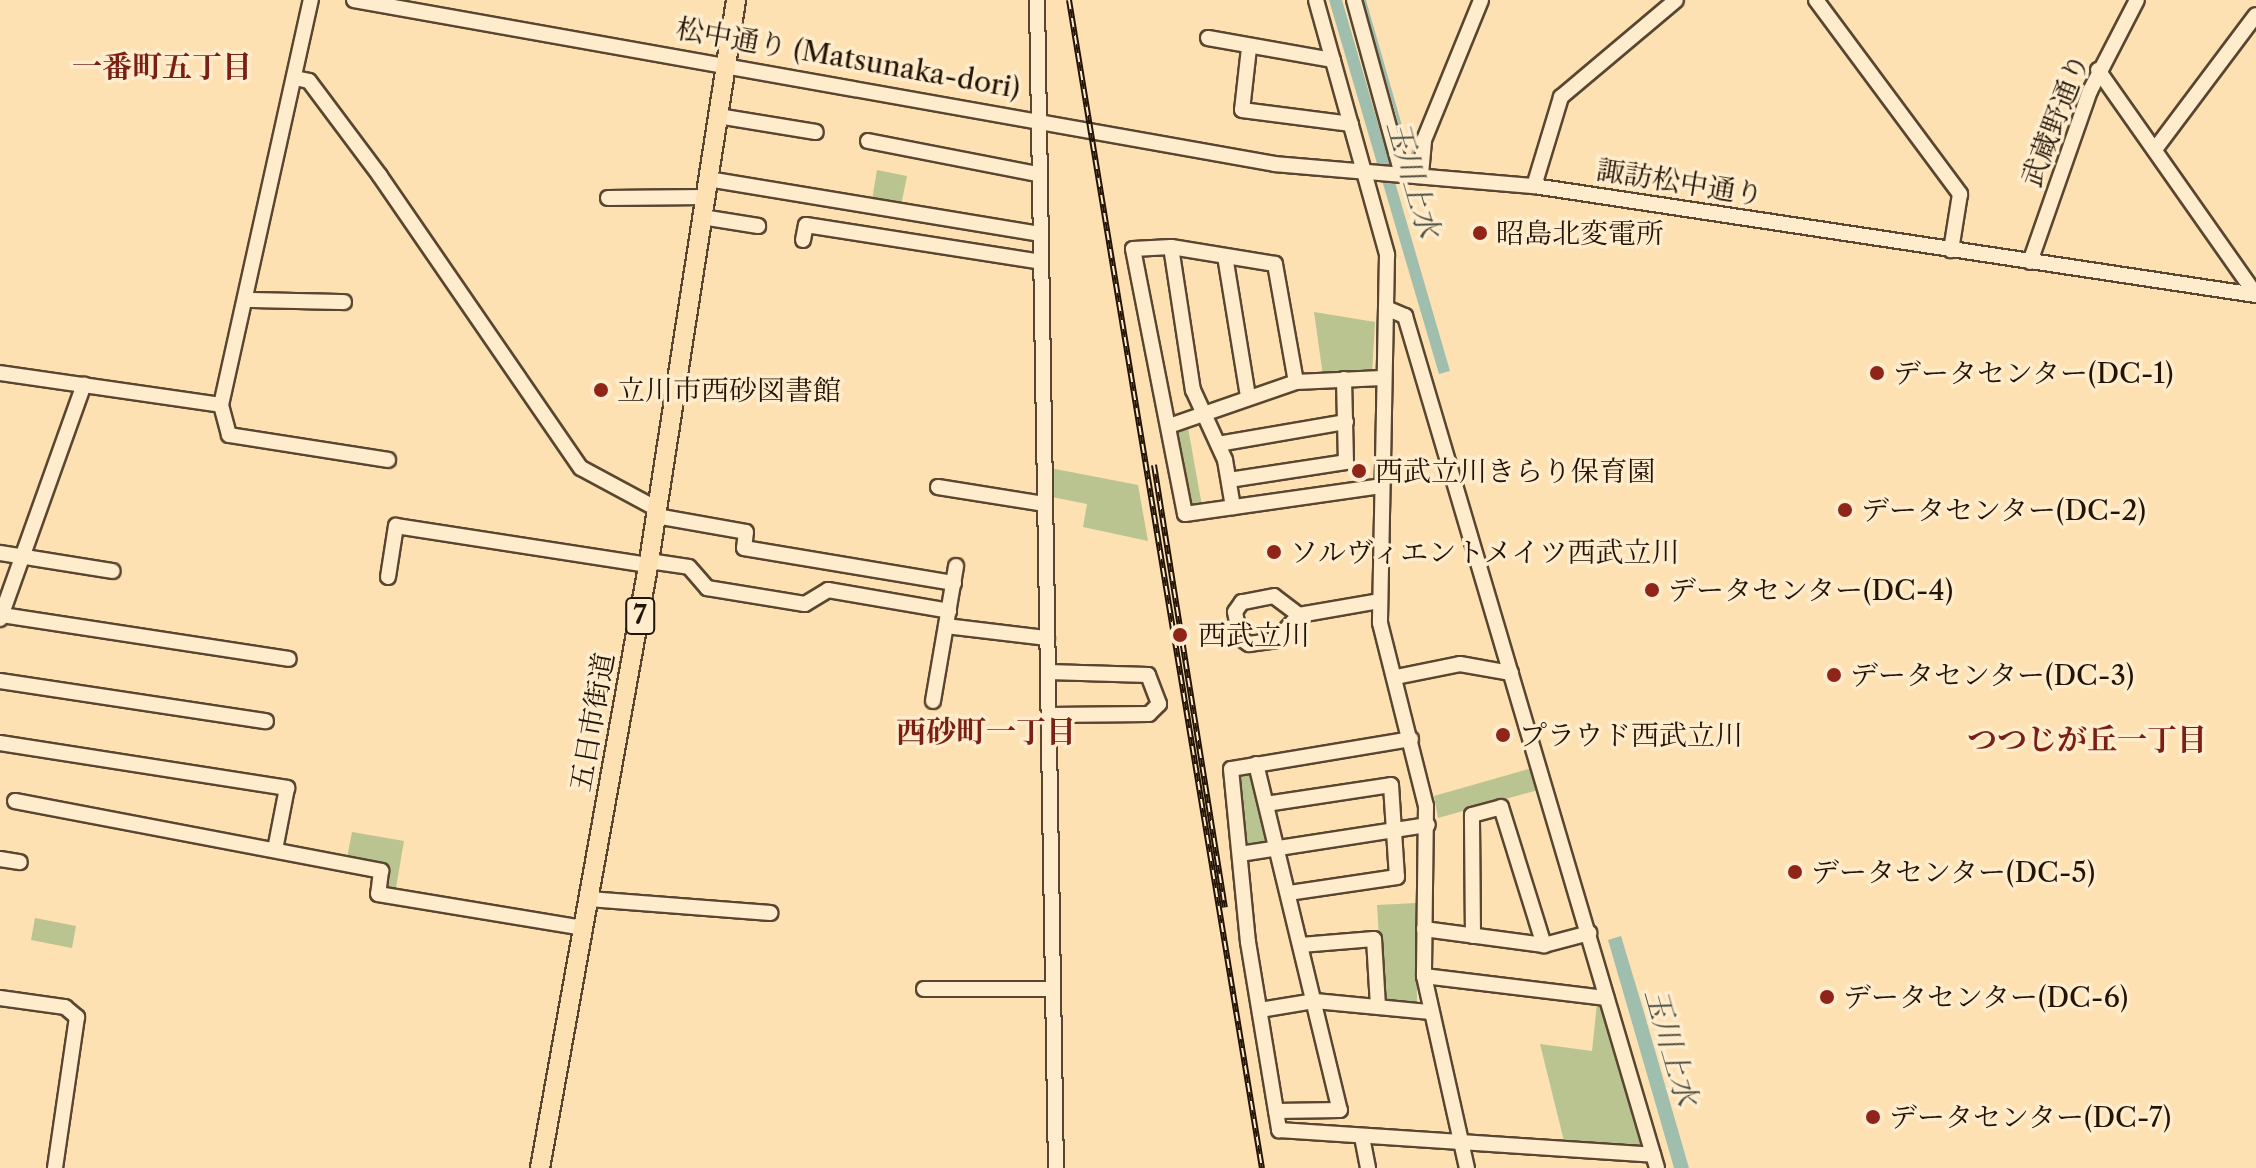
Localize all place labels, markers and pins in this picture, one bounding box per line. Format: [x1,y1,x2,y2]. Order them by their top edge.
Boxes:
place label: 昭島北変電所 [1496,216,1664,250]
marker: 昭島北変電所 [1471,224,1489,242]
place label: データセンター(DC-1) [1893,356,2175,390]
marker: データセンター(DC-1) [1868,364,1886,382]
place label: 立川市西砂図書館 [617,373,841,407]
marker: 立川市西砂図書館 [592,381,610,399]
place label: 西武立川きらり保育園 [1375,454,1655,488]
marker: 西武立川きらり保育園 [1350,462,1368,480]
place label: データセンター(DC-2) [1861,493,2147,527]
marker: データセンター(DC-2) [1836,501,1854,519]
place label: ソルヴィエントメイツ西武立川 [1290,535,1682,569]
marker: ソルヴィエントメイツ西武立川 [1265,543,1283,561]
place label: データセンター(DC-4) [1668,573,1954,607]
marker: データセンター(DC-4) [1643,581,1661,599]
place label: 西武立川 [1198,618,1310,652]
marker: 西武立川 [1169,624,1191,646]
place label: データセンター(DC-3) [1850,658,2135,692]
marker: データセンター(DC-3) [1825,666,1843,684]
place label: プラウド西武立川 [1519,718,1743,752]
marker: プラウド西武立川 [1494,726,1512,744]
place label: データセンター(DC-5) [1811,855,2096,889]
marker: データセンター(DC-5) [1786,863,1804,881]
place label: データセンター(DC-6) [1843,980,2129,1014]
marker: データセンター(DC-6) [1818,988,1836,1006]
place label: データセンター(DC-7) [1889,1100,2172,1134]
marker: データセンター(DC-7) [1864,1108,1882,1126]

